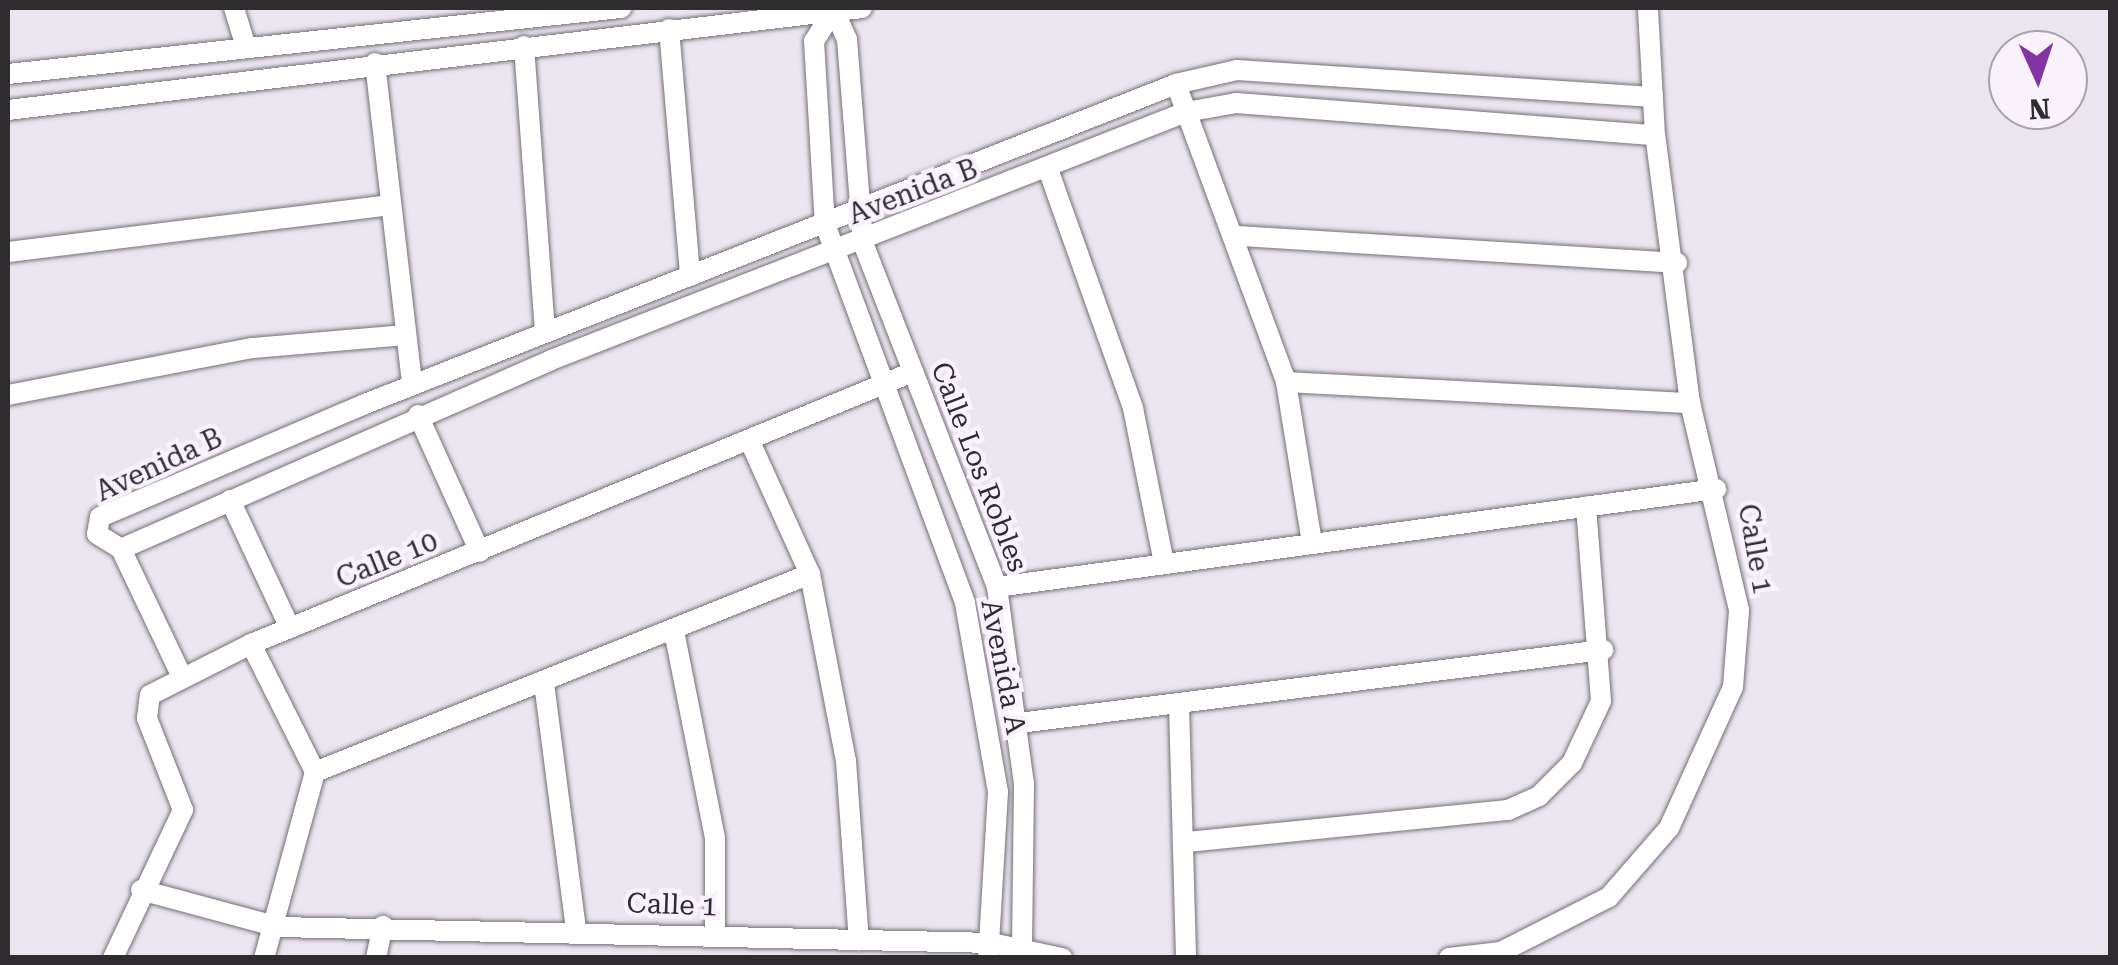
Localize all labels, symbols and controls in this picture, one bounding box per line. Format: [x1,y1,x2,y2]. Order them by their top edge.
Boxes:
north arrow [1988,30,2088,130]
text: N [2028,91,2051,126]
street label: Avenida B [844,152,982,232]
street label: Calle Los Robles [924,358,1034,576]
street label: Avenida B [90,421,228,509]
street label: Calle 1 [1731,501,1779,597]
street label: Calle 10 [331,524,443,596]
street label: Avenida A [973,597,1033,737]
street label: Calle 1 [626,887,718,923]

